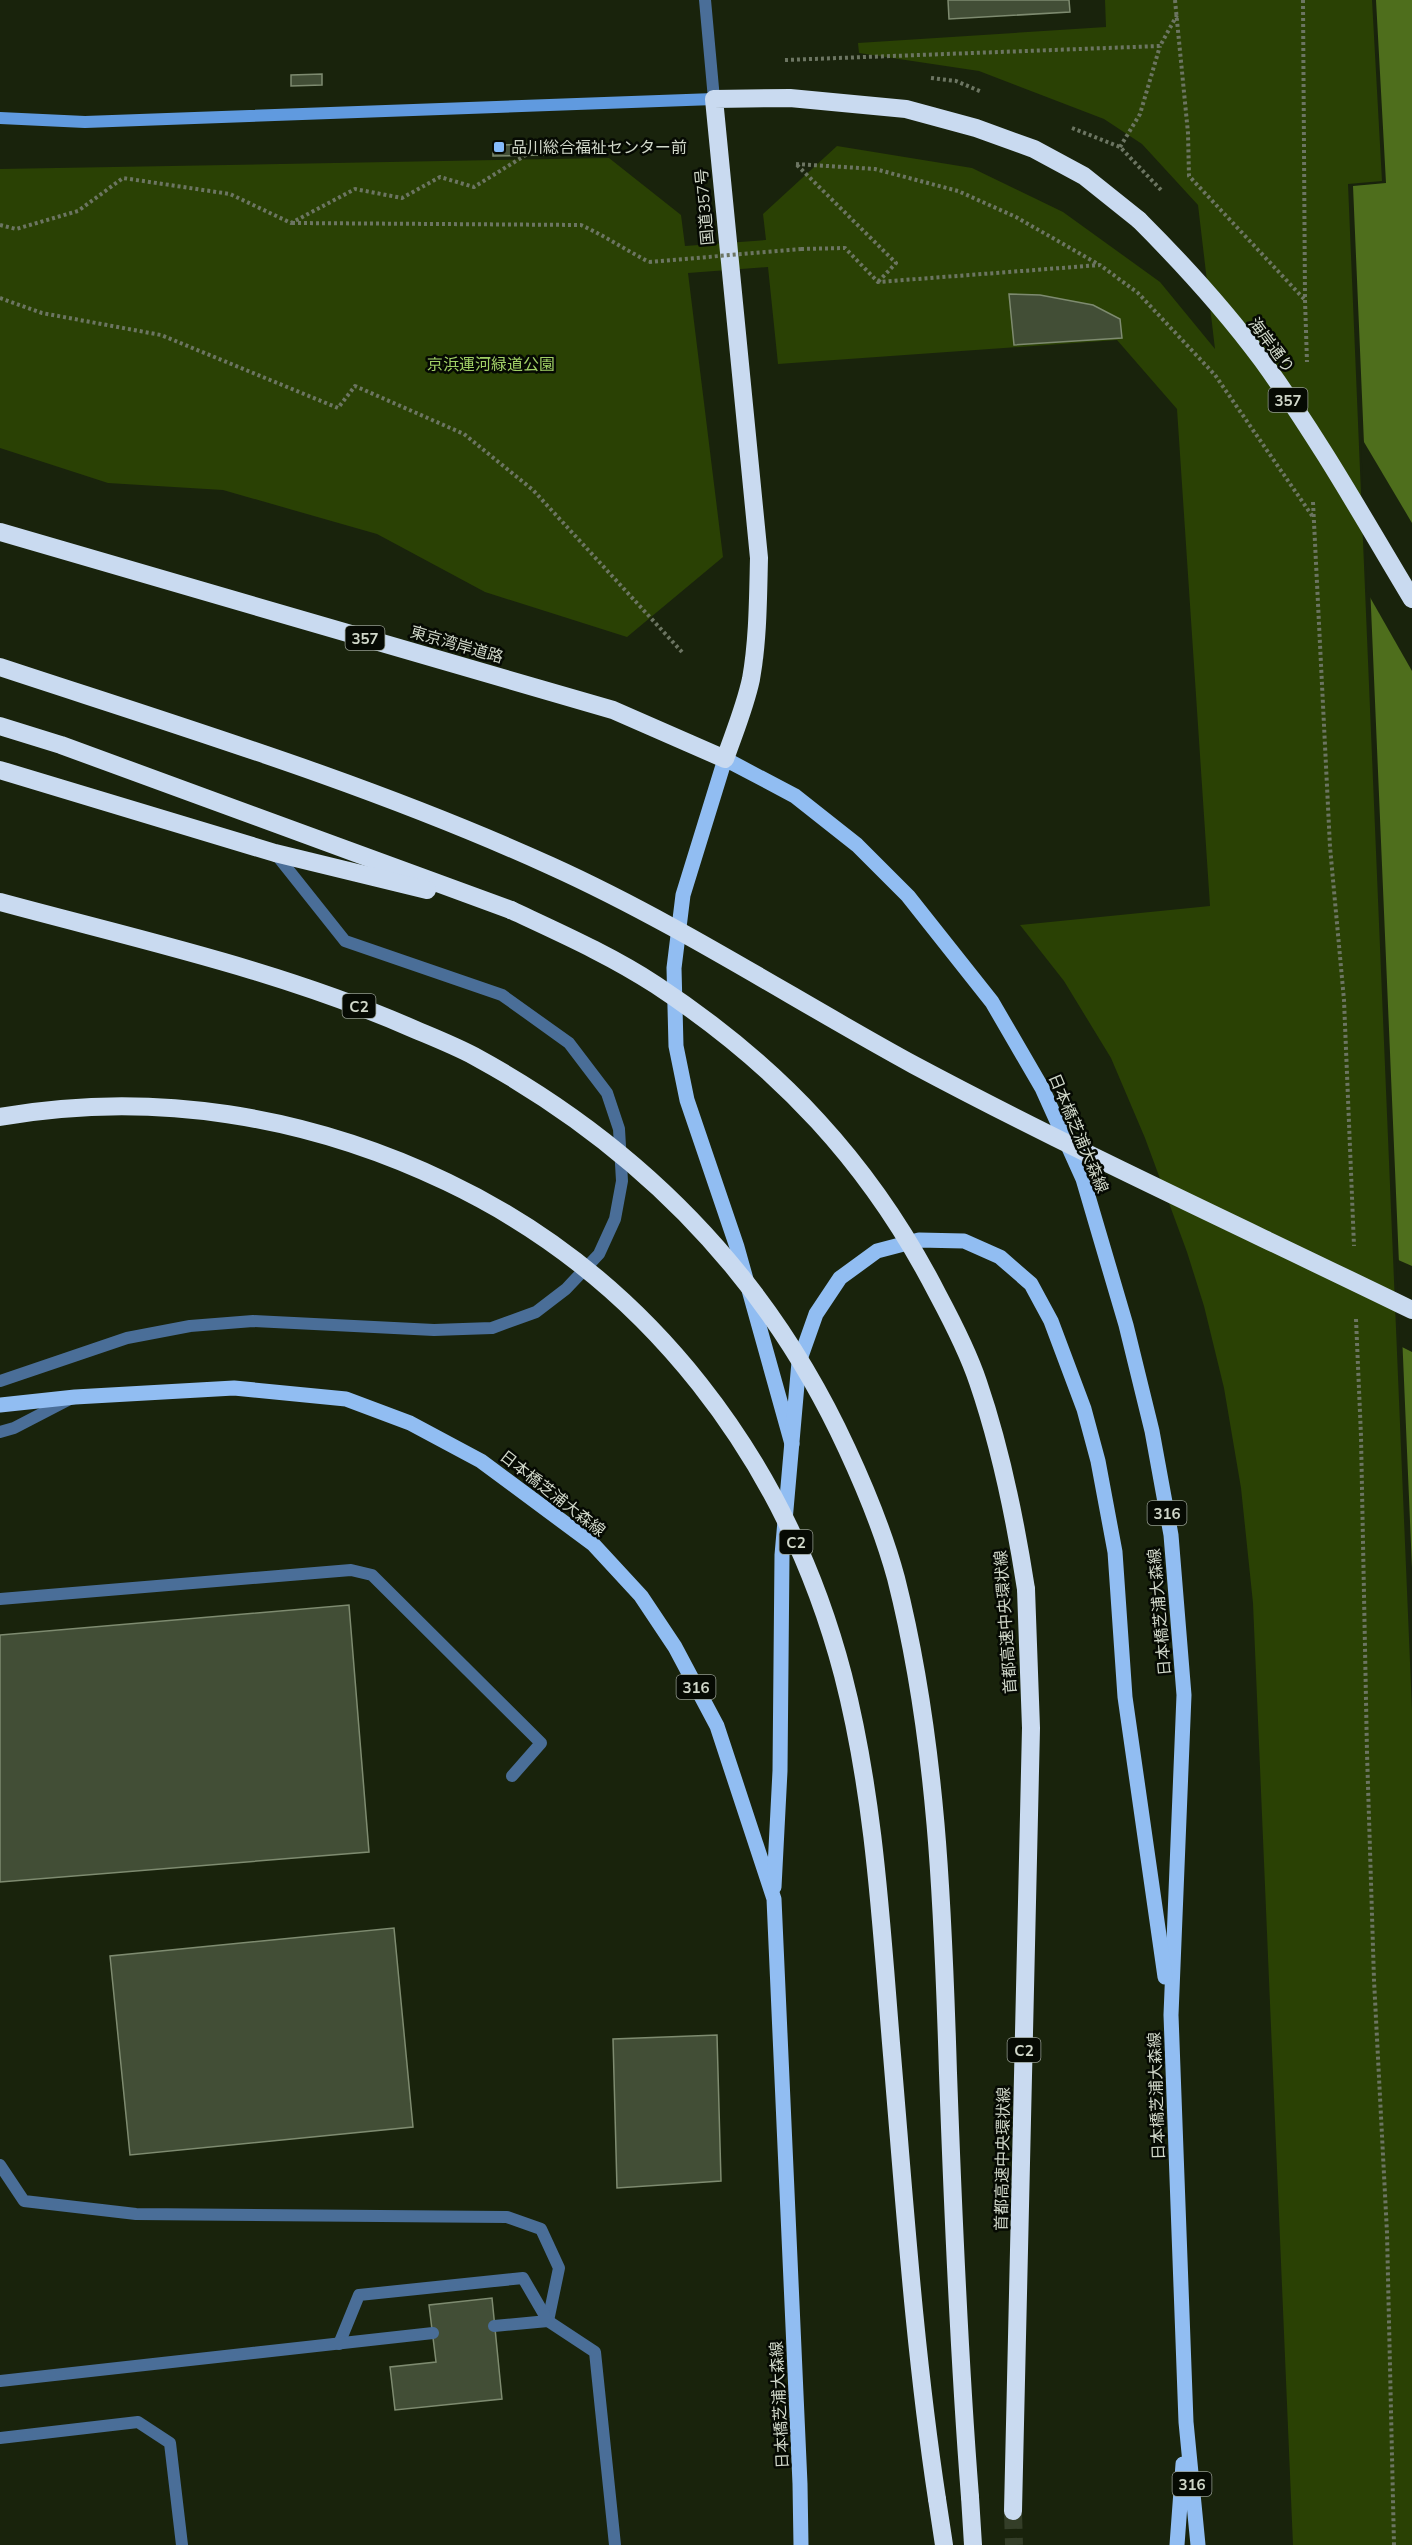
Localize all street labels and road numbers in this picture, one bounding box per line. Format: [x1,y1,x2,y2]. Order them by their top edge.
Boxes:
street label: 国道357号 [691,168,717,246]
street label: 海岸通り [1245,313,1299,377]
road number: 357 [1268,388,1308,412]
street label: 東京湾岸道路 [408,621,506,667]
road number: 357 [346,626,385,650]
road number: C2 [342,994,376,1018]
street label: 日本橋芝浦大森線 [1045,1070,1113,1196]
street label: 日本橋芝浦大森線 [496,1446,610,1540]
road number: 316 [1148,1501,1186,1525]
road number: C2 [780,1530,812,1554]
street label: 日本橋芝浦大森線 [1143,1547,1175,1677]
street label: 首都高速中央環状線 [990,1549,1020,1695]
road number: 316 [676,1675,716,1699]
street label: 日本橋芝浦大森線 [1144,2032,1168,2160]
road number: C2 [1008,2038,1040,2062]
street label: 首都高速中央環状線 [991,2087,1013,2231]
street label: 日本橋芝浦大森線 [766,2341,792,2469]
road number: 316 [1172,2472,1212,2496]

